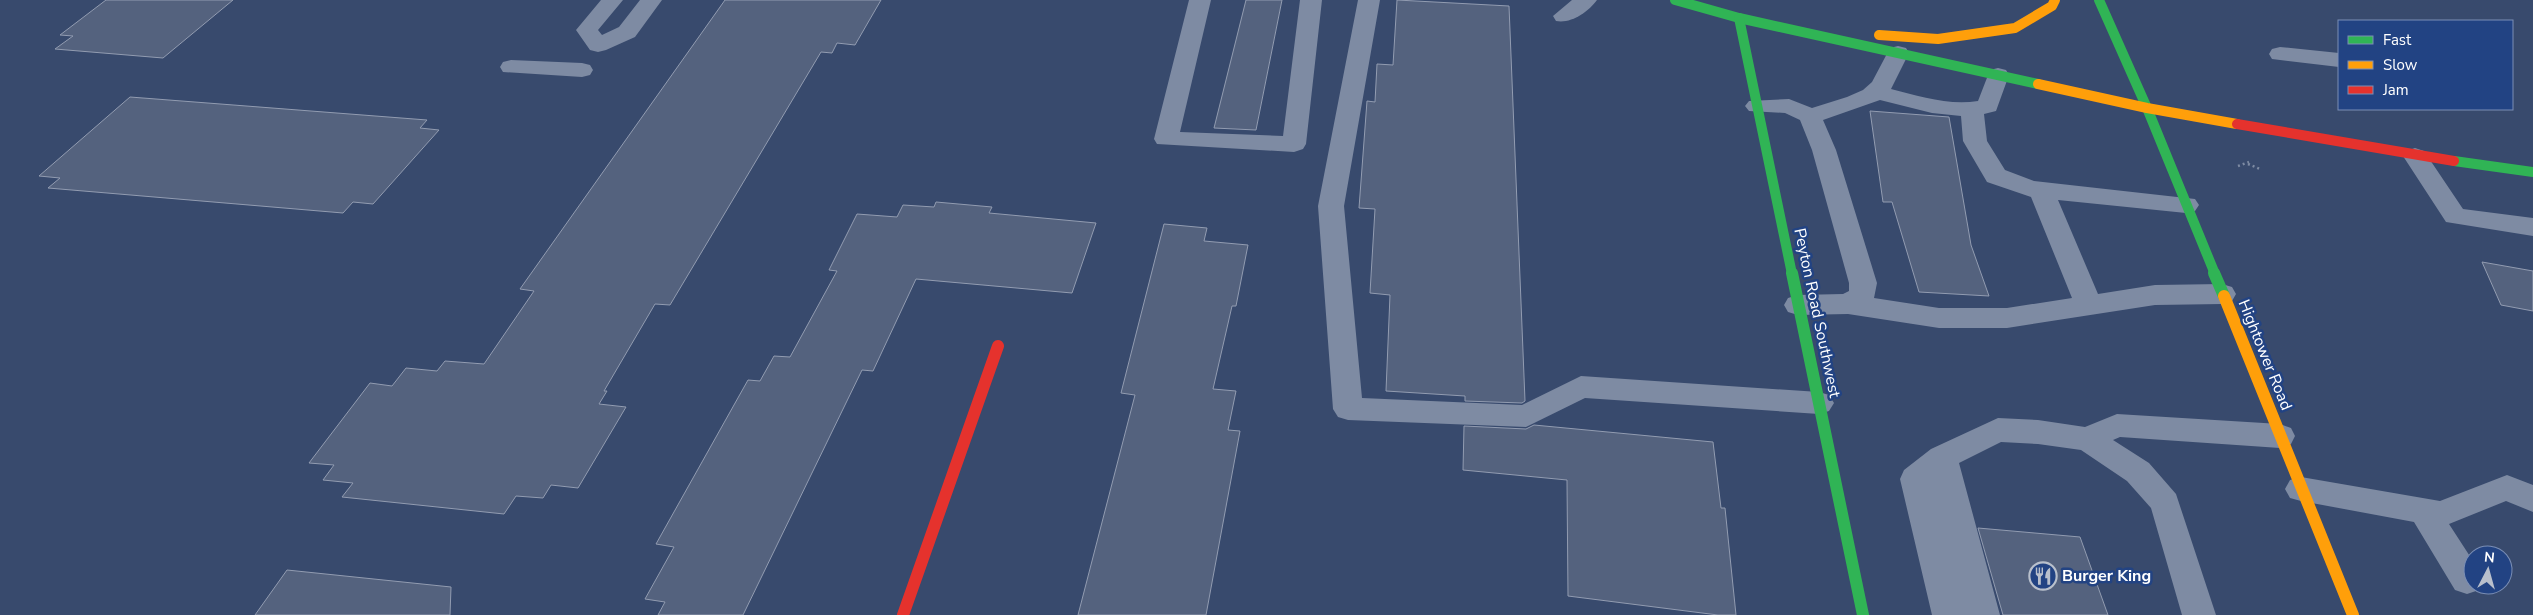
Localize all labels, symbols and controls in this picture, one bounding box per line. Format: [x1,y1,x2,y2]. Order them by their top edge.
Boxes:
legend [2338,20,2513,110]
text: Fast [2383,30,2412,50]
text: Slow [2383,55,2418,75]
text: Jam [2382,80,2409,100]
street label: Peyton Road Southwest [1788,226,1846,400]
street label: Hightower Road [2233,296,2297,414]
north arrow [2463,545,2513,595]
text: N [2483,548,2496,568]
restaurant icon: Burger King [2028,561,2058,591]
place label: Burger King [2062,565,2151,587]

